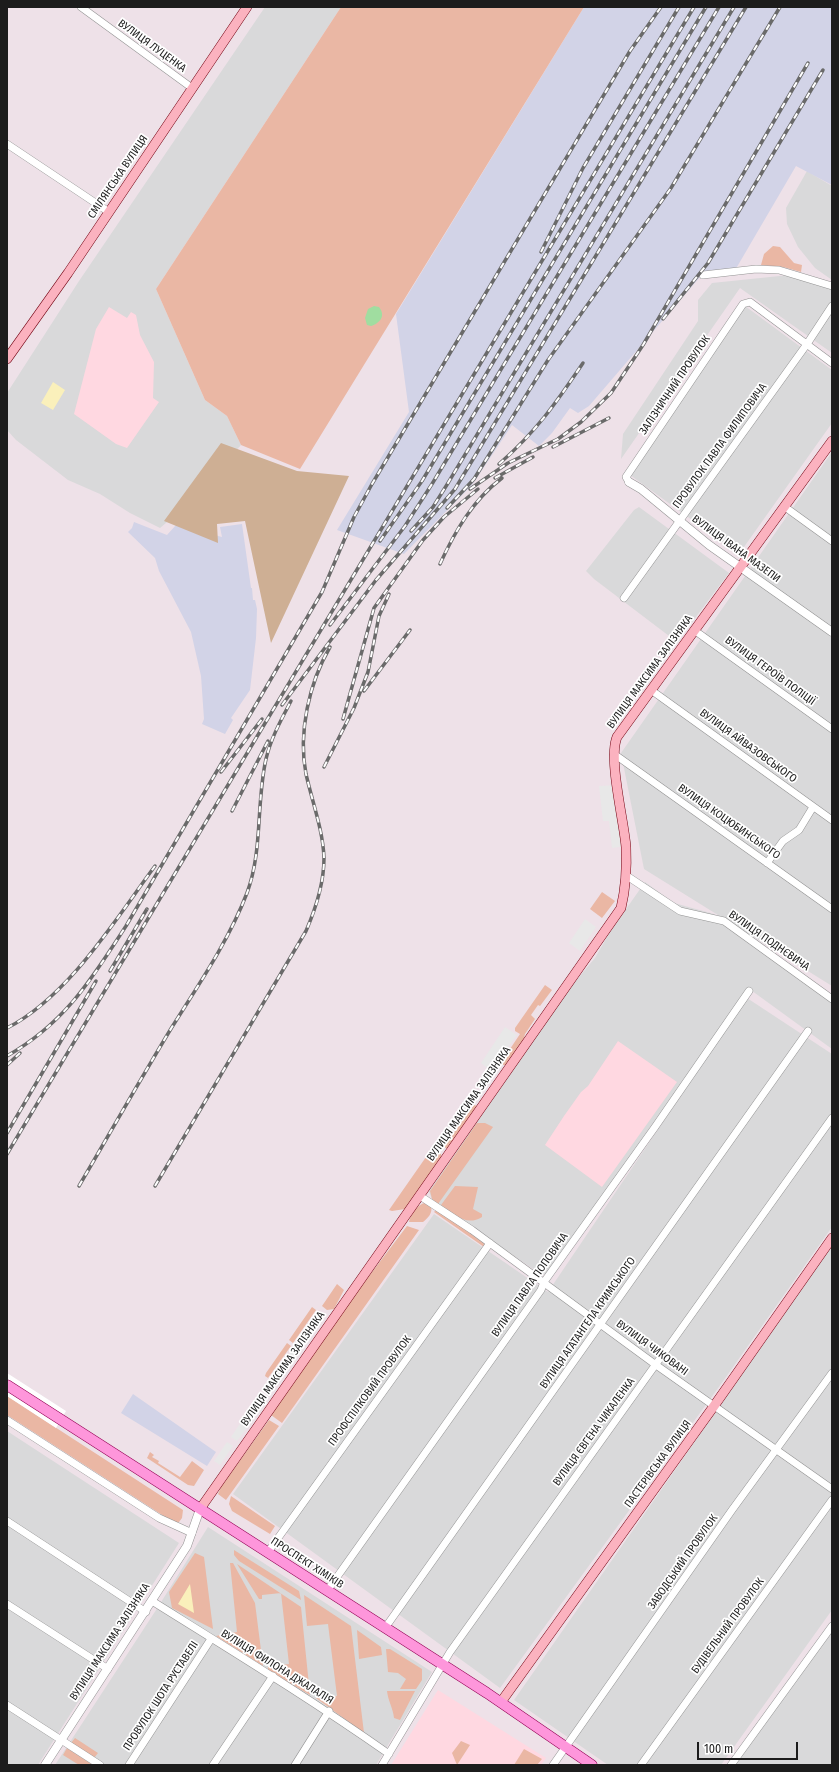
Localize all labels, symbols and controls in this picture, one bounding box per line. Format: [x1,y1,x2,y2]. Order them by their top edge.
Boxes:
street label: ВУЛИЦЯ ЛУЦЕНКА [115,17,189,75]
street label: СМІЛЯНСЬКА ВУЛИЦЯ [85,133,151,221]
street label: ЗАЛІЗНИЧНИЙ ПРОВУЛОК [637,333,713,437]
street label: ПРОВУЛОК ПАВЛА ФИЛИПОВИЧА [670,381,770,511]
street label: ВУЛИЦЯ ІВАНА МАЗЕПИ [689,512,783,586]
street label: ВУЛИЦЯ МАКСИМА ЗАЛІЗНЯКА [604,613,696,731]
street label: ВУЛИЦЯ ГЕРОЇВ ПОЛІЦІЇ [722,634,818,708]
street label: ВУЛИЦЯ АЙВАЗОВСЬКОГО [697,706,799,786]
street label: ВУЛИЦЯ КОЦЮБИНСЬКОГО [675,782,783,862]
street label: ВУЛИЦЯ ПОДНЄВИЧА [726,908,812,974]
street label: ВУЛИЦЯ МАКСИМА ЗАЛІЗНЯКА [424,1044,514,1164]
street label: ВУЛИЦЯ ПАВЛА ПОПОВИЧА [489,1230,571,1340]
street label: ВУЛИЦЯ АГАТАНГЕЛА КРИМСЬКОГО [537,1255,639,1391]
street label: ВУЛИЦЯ МАКСИМА ЗАЛІЗНЯКА [238,1309,328,1429]
street label: ВУЛИЦЯ ЧИКОВАНІ [613,1317,691,1379]
street label: ПРОФСПІЛКОВИЙ ПРОВУЛОК [326,1333,414,1449]
street label: ВУЛИЦЯ ЄВГЕНА ЧИКАЛЕНКА [550,1375,638,1489]
street label: ПАСТЕРІВСЬКА ВУЛИЦЯ [622,1418,694,1510]
street label: ЗАВОДСЬКИЙ ПРОВУЛОК [645,1512,721,1612]
street label: ПРОСПЕКТ ХІМІКІВ [268,1535,346,1591]
street label: БУДІВЕЛЬНИЙ ПРОВУЛОК [689,1576,767,1676]
street label: ВУЛИЦЯ МАКСИМА ЗАЛІЗНЯКА [67,1581,153,1703]
street label: ВУЛИЦЯ ФИЛОНА ДЖАЛАЛІЯ [218,1627,336,1707]
street label: ПРОВУЛОК ШОТА РУСТАВЕЛІ [121,1639,201,1753]
scale bar [699,1734,800,1760]
text: 100 m [704,1742,733,1756]

